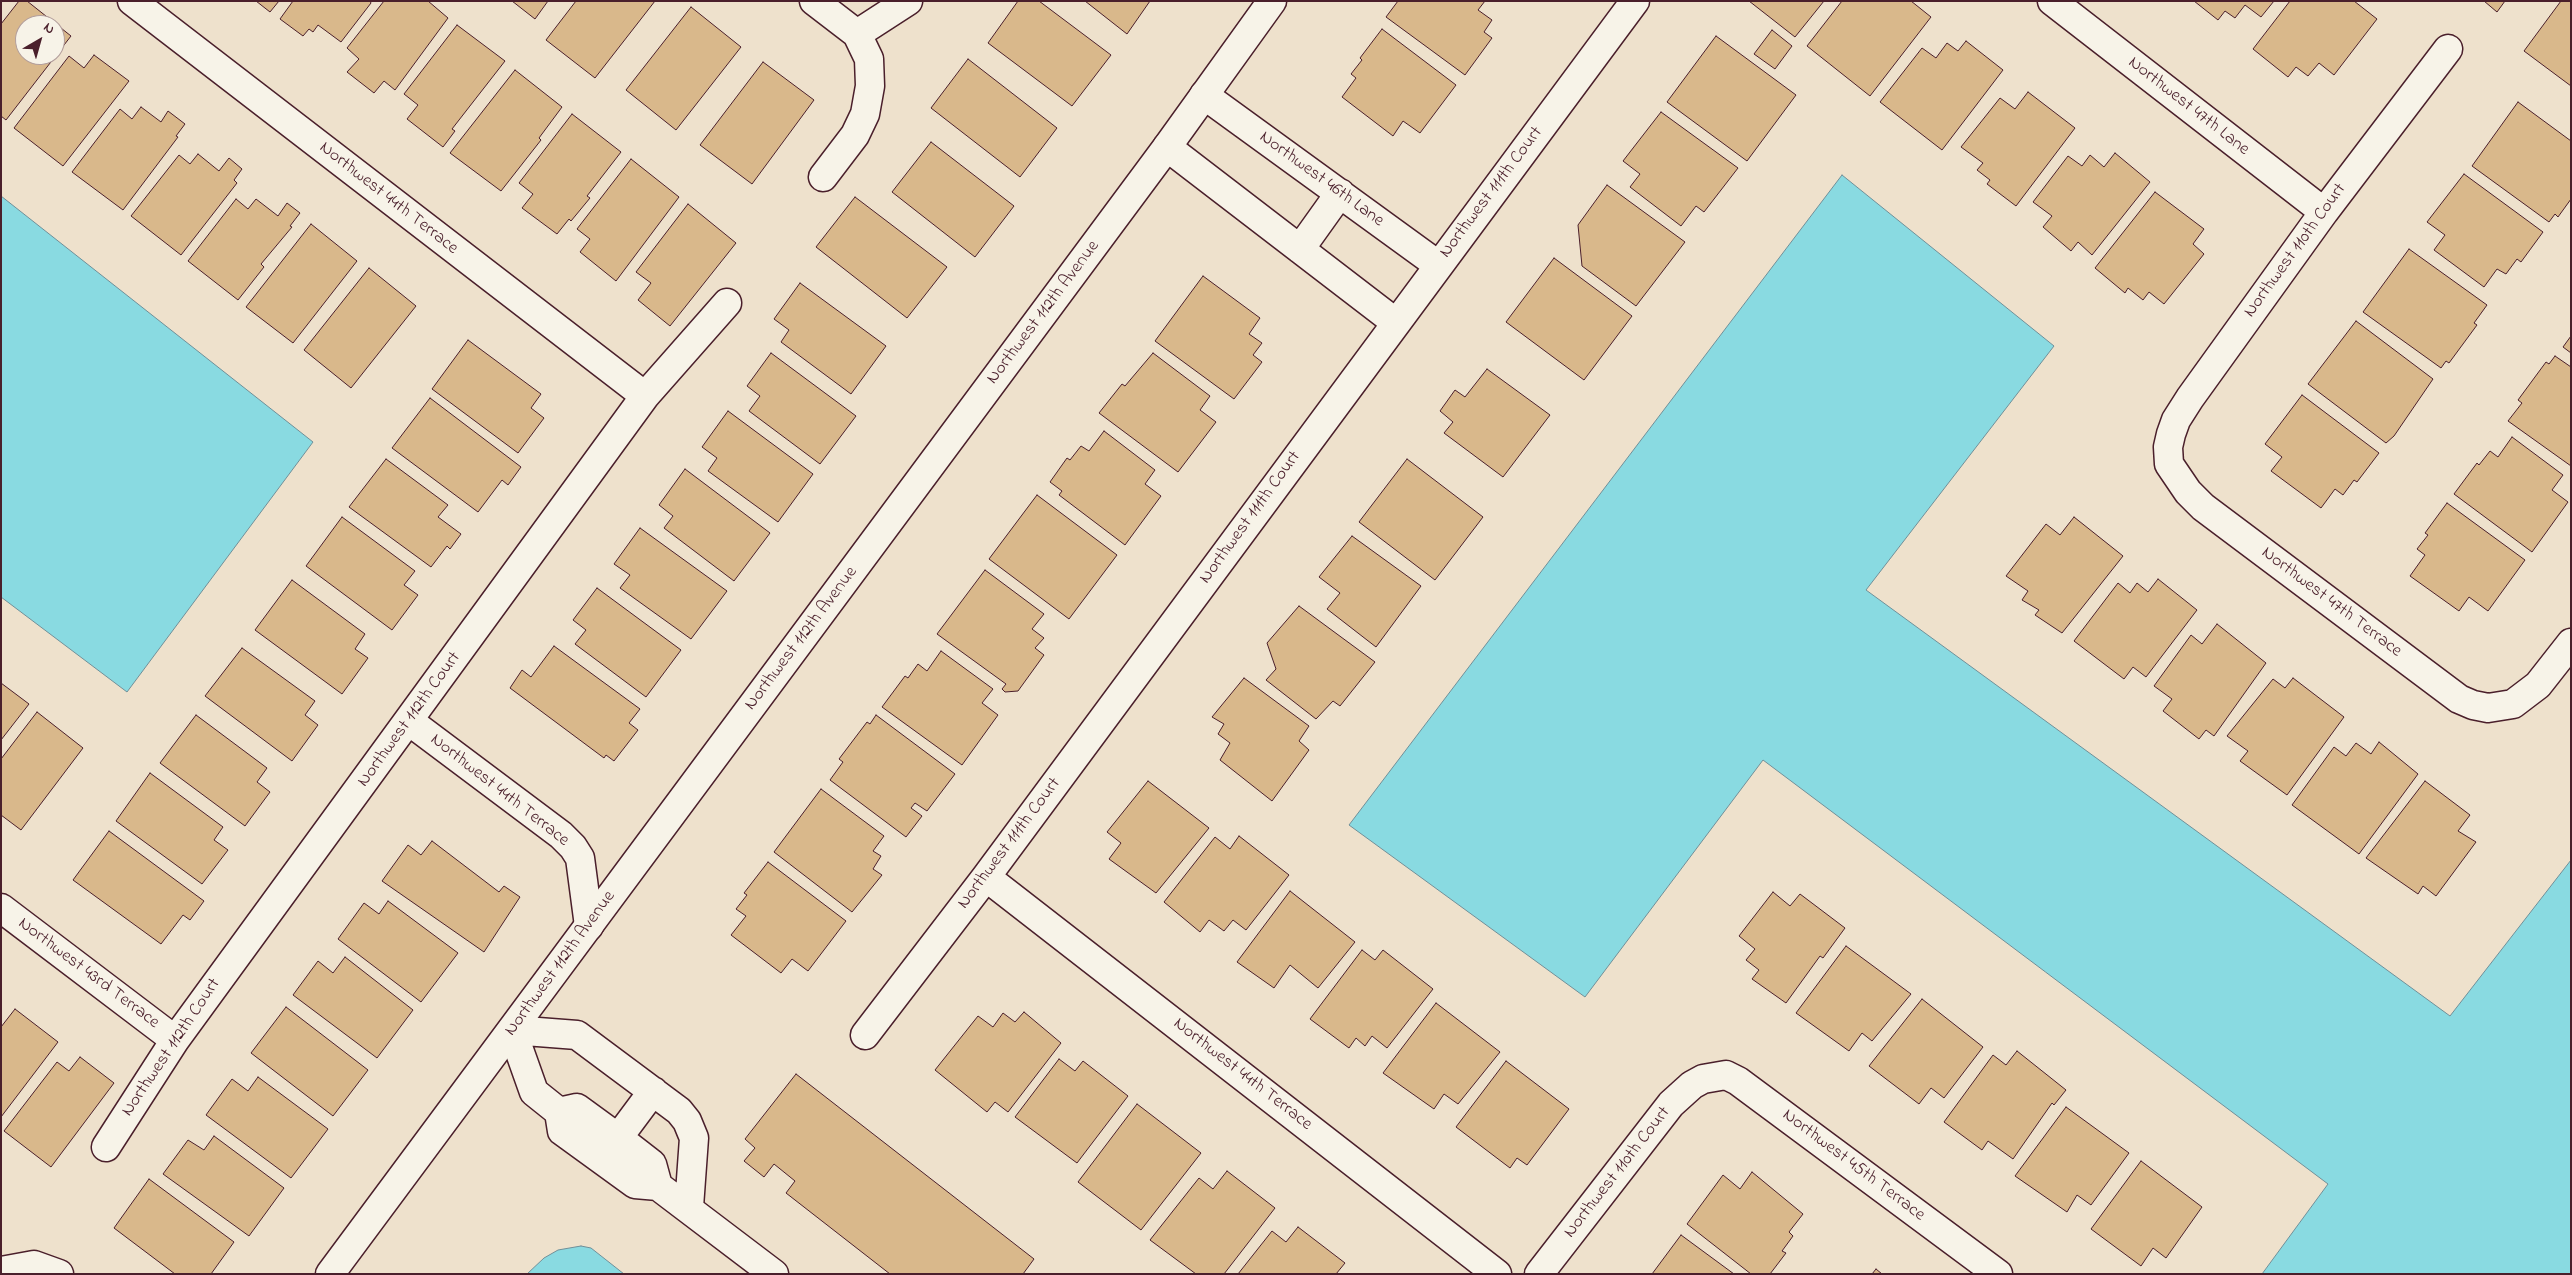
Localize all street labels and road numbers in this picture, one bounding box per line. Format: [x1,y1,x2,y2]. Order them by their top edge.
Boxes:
street label: Northwest 47th Lane [2123,53,2253,161]
street label: Northwest 111th Court [1436,123,1548,263]
street label: Northwest 46th Lane [1254,127,1388,233]
street label: Northwest 44th Terrace [314,138,462,260]
street label: Northwest 110th Court [2240,180,2352,322]
street label: Northwest 112th Avenue [983,237,1105,389]
street label: Northwest 111th Court [1196,447,1306,589]
street label: Northwest 47th Terrace [2256,543,2406,663]
street label: Northwest 112th Avenue [741,563,863,715]
street label: Northwest 112th Court [354,648,466,792]
street label: Northwest 44th Terrace [425,730,573,852]
street label: Northwest 111th Court [954,774,1066,914]
street label: Northwest 112th Avenue [501,887,621,1041]
street label: Northwest 43rd Terrace [13,914,163,1034]
street label: Northwest 112th Court [118,975,226,1121]
street label: Northwest 44th Terrace [1168,1014,1316,1136]
street label: Northwest 110th Court [1560,1103,1676,1243]
street label: Northwest 45th Terrace [1777,1105,1929,1227]

